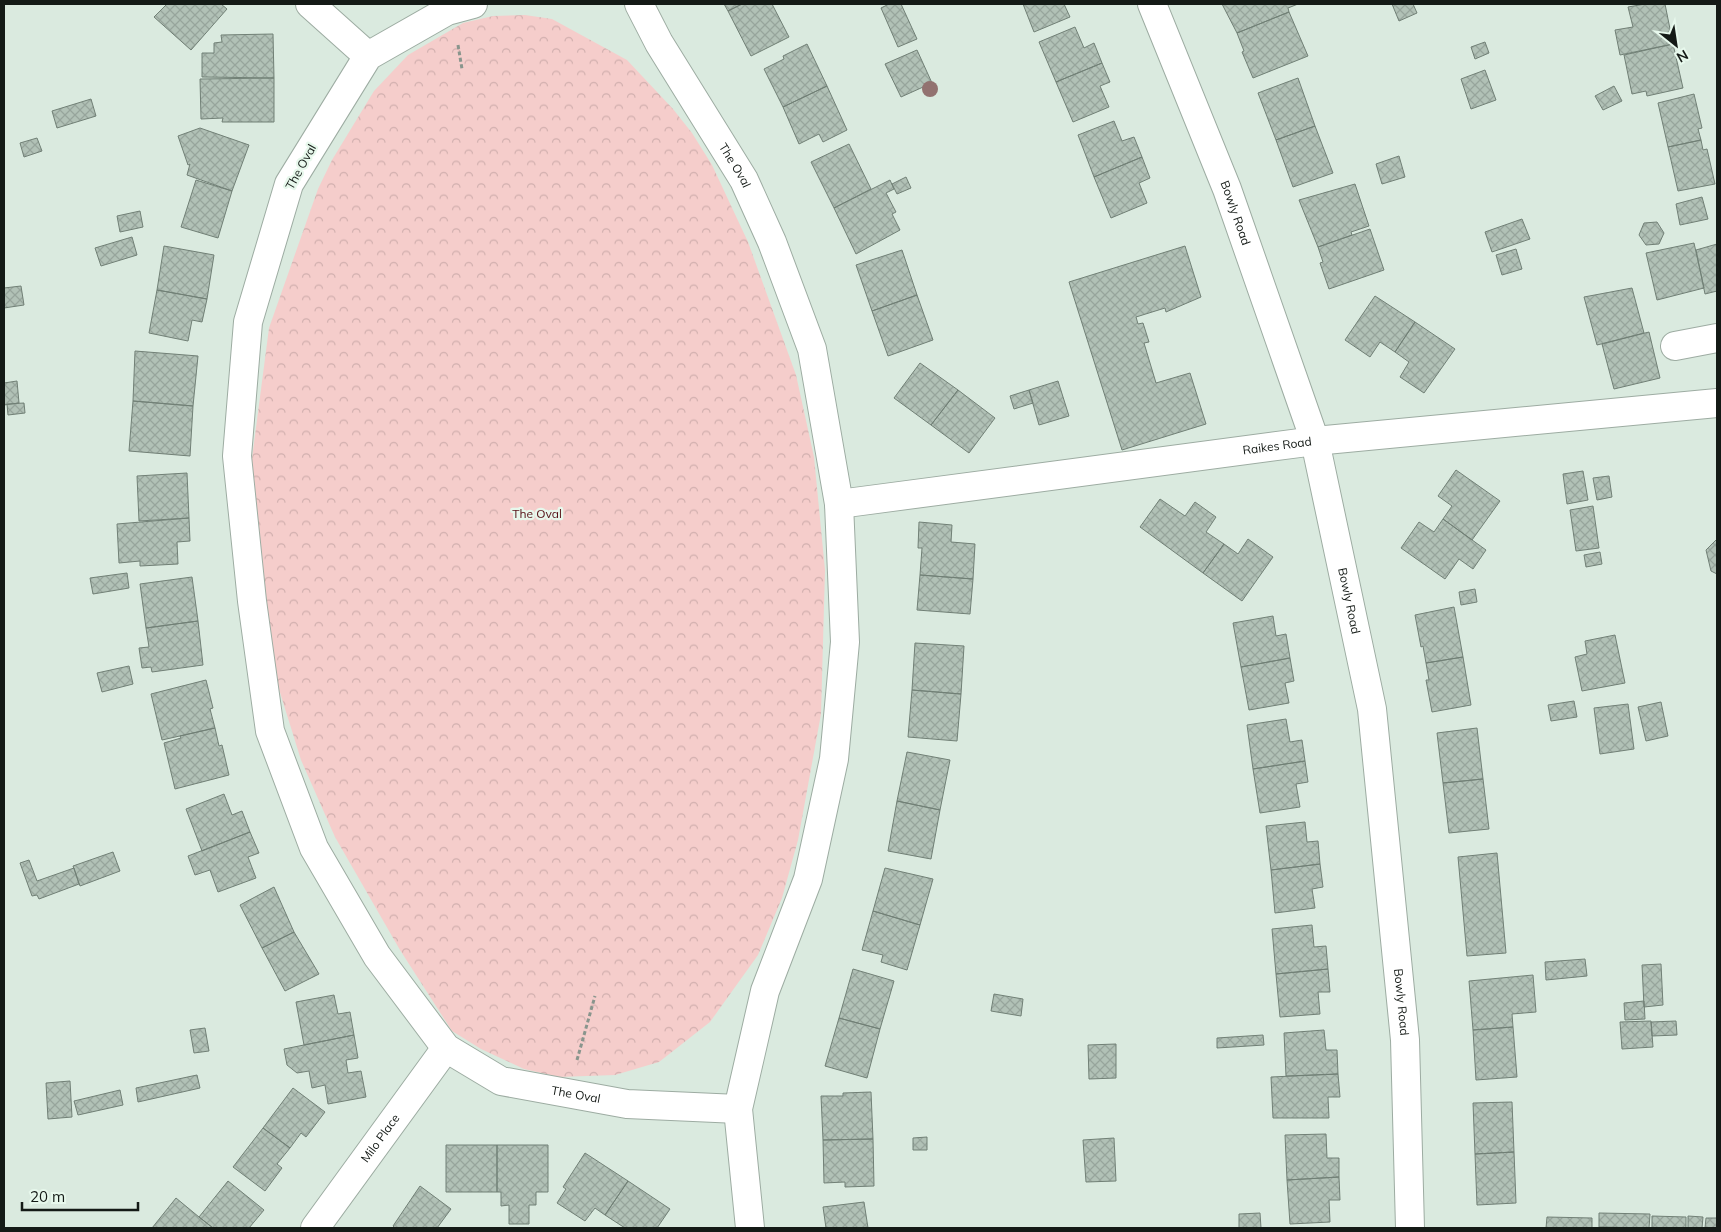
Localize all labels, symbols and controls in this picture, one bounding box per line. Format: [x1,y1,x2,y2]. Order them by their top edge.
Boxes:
north arrow [1651,20,1701,70]
text: N [1673,46,1692,67]
street label: The Oval [716,140,754,190]
street label: The Oval [282,141,319,192]
street label: Bowly Road [1217,178,1254,247]
street label: Raikes Road [1242,434,1313,458]
park label: The Oval [512,506,562,521]
street label: Bowly Road [1335,566,1364,635]
street label: Bowly Road [1391,968,1413,1036]
street label: The Oval [550,1082,602,1106]
street label: Milo Place [357,1111,403,1165]
scale bar [22,1180,139,1212]
text: 20 m [30,1187,65,1206]

